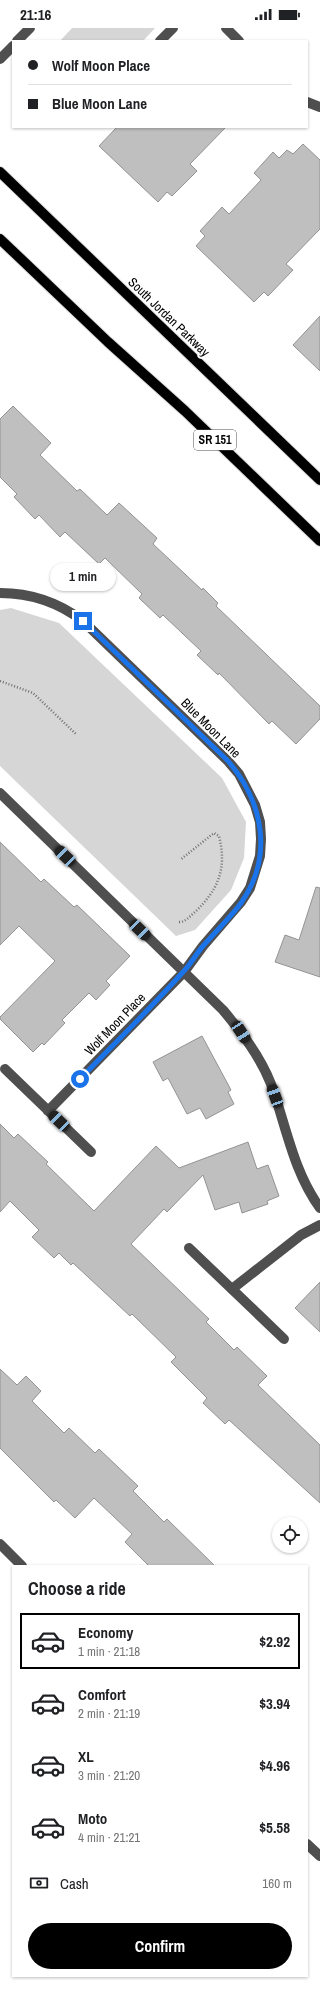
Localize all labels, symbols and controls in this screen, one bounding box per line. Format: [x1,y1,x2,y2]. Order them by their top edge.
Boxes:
text: 21:16 [20,4,51,25]
text: Wolf Moon Place [52,55,150,76]
text: Blue Moon Lane [52,93,147,114]
street label: South Jordan Parkway [125,274,214,361]
road number: SR 151 [194,430,236,450]
callout: 1 min [50,563,116,591]
text: 1 min [69,568,97,585]
route end [74,612,92,630]
street label: Blue Moon Lane [178,695,245,762]
car [52,843,78,869]
car [127,917,153,943]
street label: Wolf Moon Place [81,989,149,1059]
car [229,1019,253,1045]
route start [71,1070,89,1088]
car [265,1083,285,1109]
car [46,1108,72,1134]
map controls [272,1517,308,1553]
button: locate [272,1517,308,1553]
text: Choose a ride [28,1576,126,1601]
text: Economy [78,1622,133,1643]
icon: car [30,1623,66,1659]
text: $2.92 [259,1631,290,1652]
text: 1 min · 21:18 [78,1643,140,1660]
text: Comfort [78,1684,126,1705]
icon: car [30,1685,66,1721]
text: $3.94 [259,1693,290,1714]
text: 2 min · 21:19 [78,1705,140,1722]
text: XL [78,1746,94,1767]
icon: car [30,1747,66,1783]
text: $4.96 [259,1755,290,1776]
text: 3 min · 21:20 [78,1767,140,1784]
text: Moto [78,1808,107,1829]
icon: car [30,1809,66,1845]
text: $5.58 [259,1817,290,1838]
text: 4 min · 21:21 [78,1829,140,1846]
icon: cash [28,1872,50,1894]
text: Cash [60,1873,89,1894]
text: 160 m [262,1875,292,1892]
button: Confirm [28,1923,292,1969]

